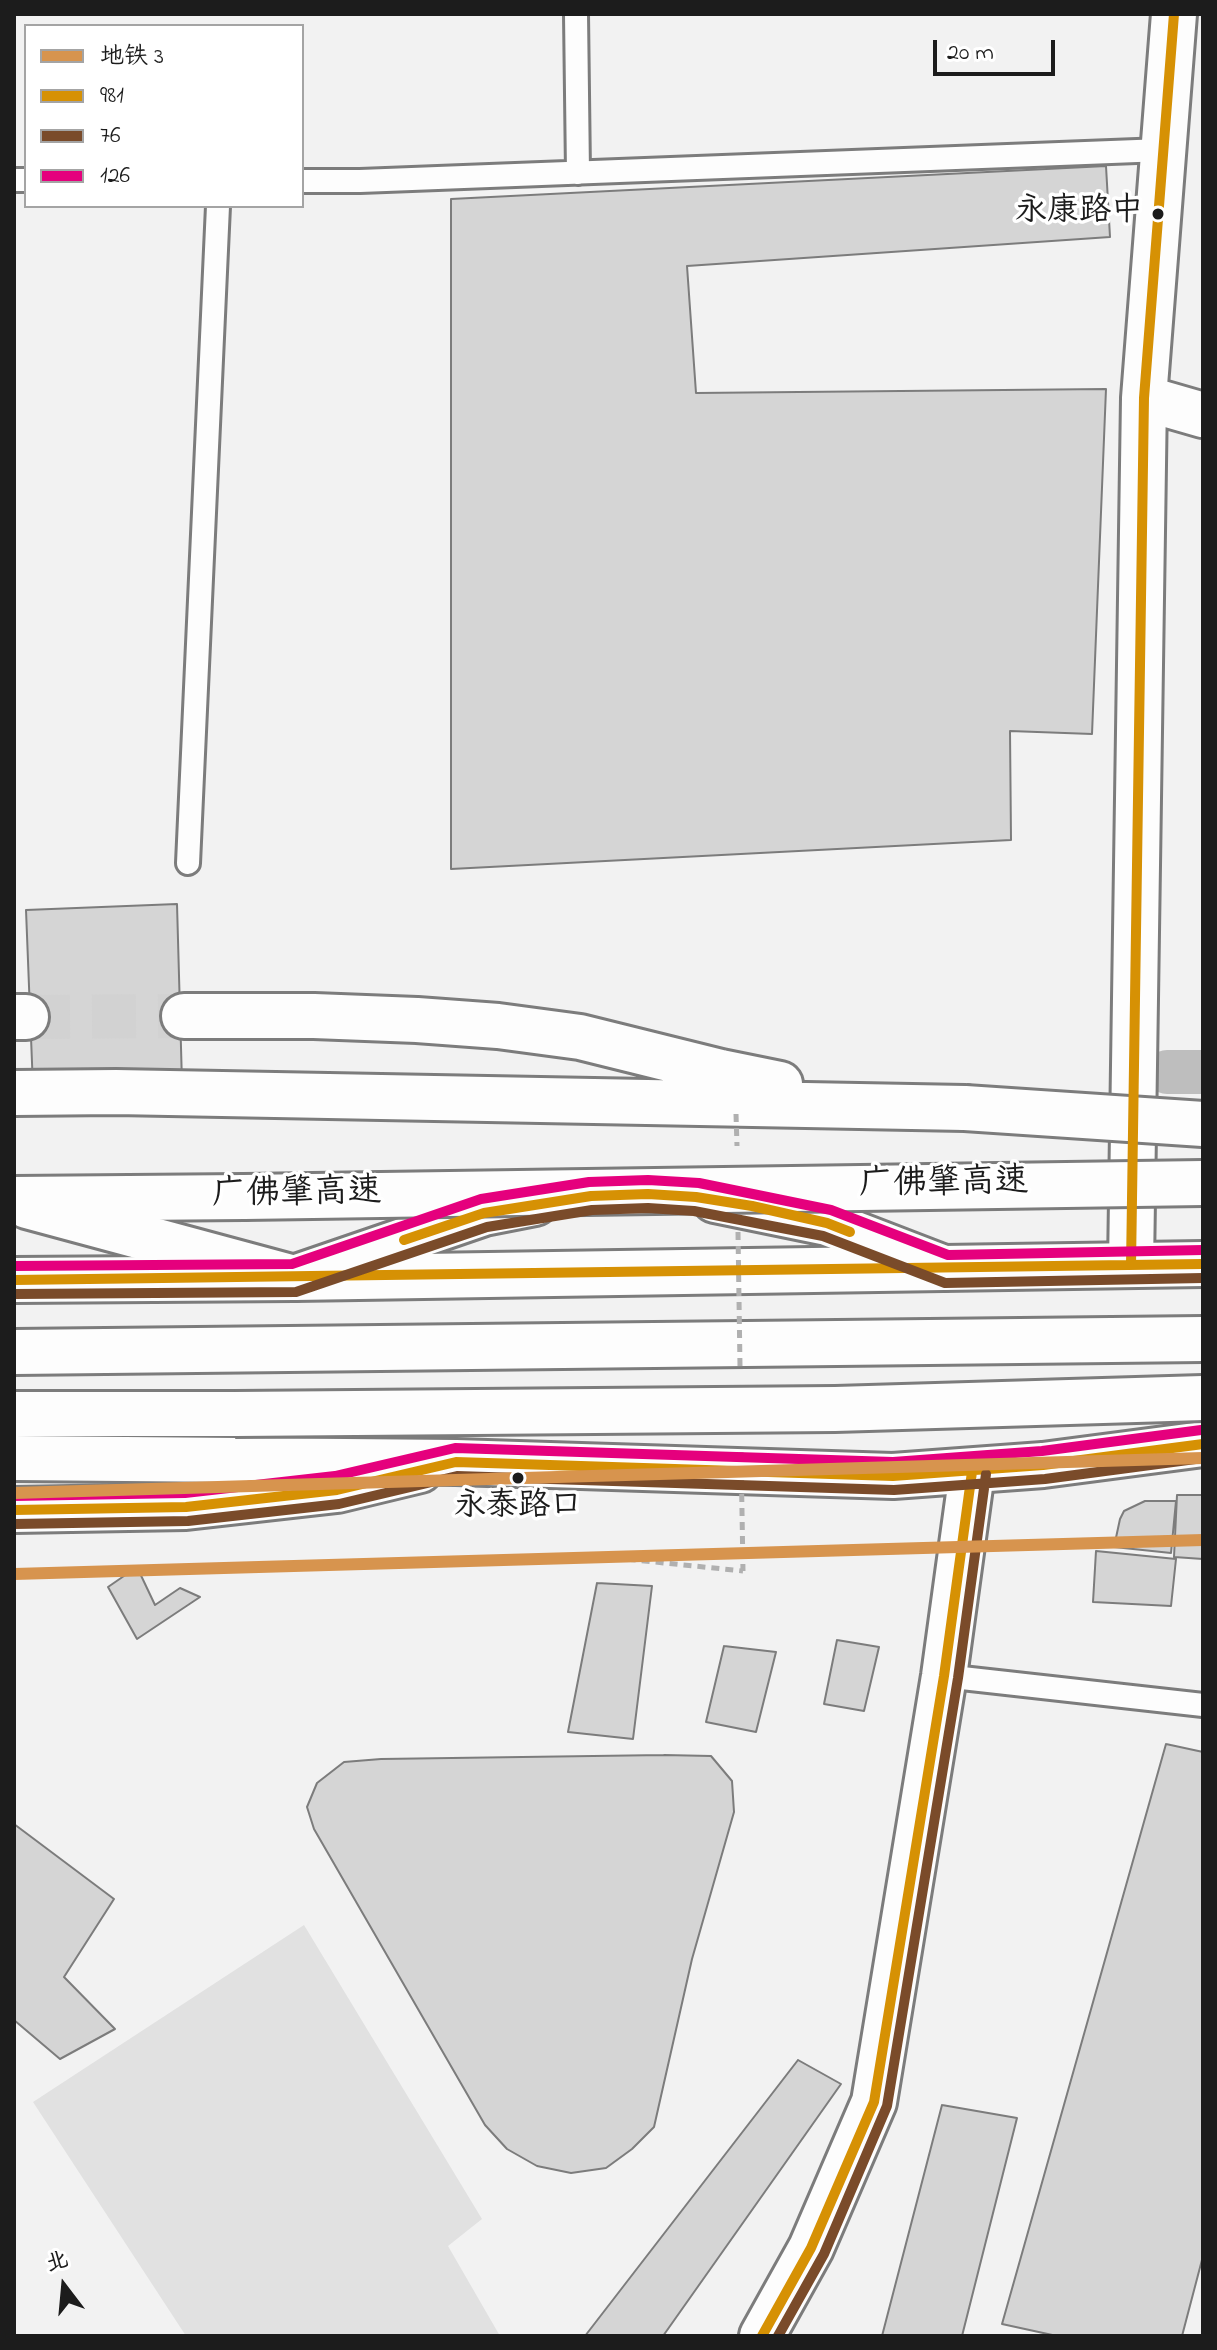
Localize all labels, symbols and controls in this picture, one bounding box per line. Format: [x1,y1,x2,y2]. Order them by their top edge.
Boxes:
legend [24,24,304,208]
scale bar [937,24,1059,74]
text: 20 m [947,36,994,71]
text: 地铁 3 [100,40,164,75]
text: 981 [100,79,124,114]
text: 76 [100,119,120,154]
text: 126 [100,159,130,194]
place label: 永康路中 [1015,195,1143,233]
marker: 永康路中 [1150,206,1166,222]
street label: 广佛肇高速 [859,1164,1029,1208]
street label: 广佛肇高速 [212,1174,382,1218]
marker: 永泰路口 [510,1470,526,1486]
place label: 永泰路口 [454,1490,582,1528]
text: 北 [42,2245,72,2281]
north arrow [24,2246,104,2326]

